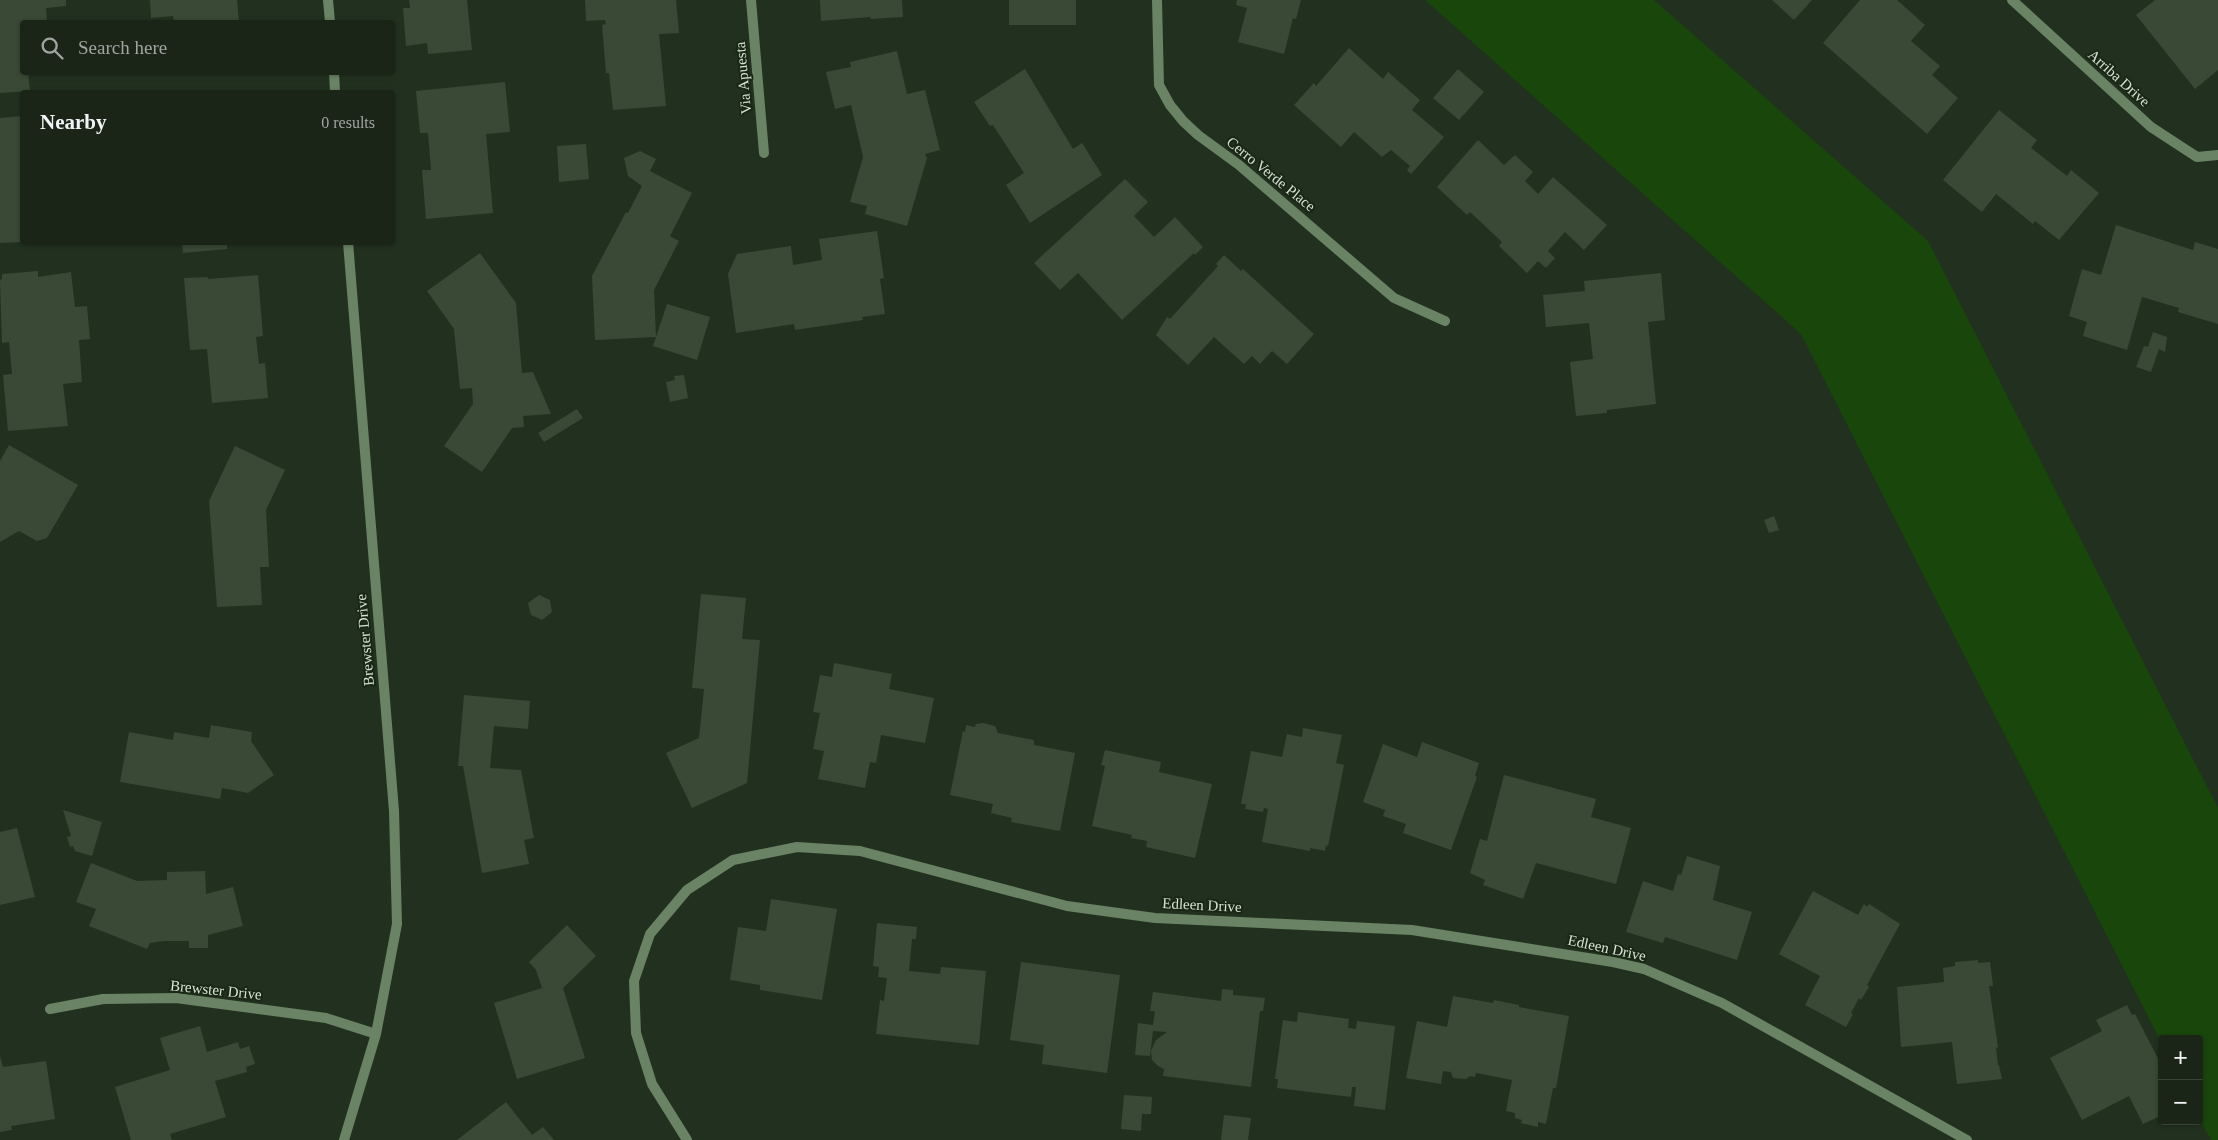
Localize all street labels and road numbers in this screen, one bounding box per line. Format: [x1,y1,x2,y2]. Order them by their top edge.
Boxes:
street label: Via Apuesta [732,41,754,115]
street label: Arriba Drive [2085,46,2153,110]
street label: Cerro Verde Place [1224,134,1319,215]
street label: Brewster Drive [353,593,377,687]
street label: Edleen Drive [1162,895,1242,915]
street label: Edleen Drive [1566,932,1648,964]
street label: Brewster Drive [169,977,263,1003]

